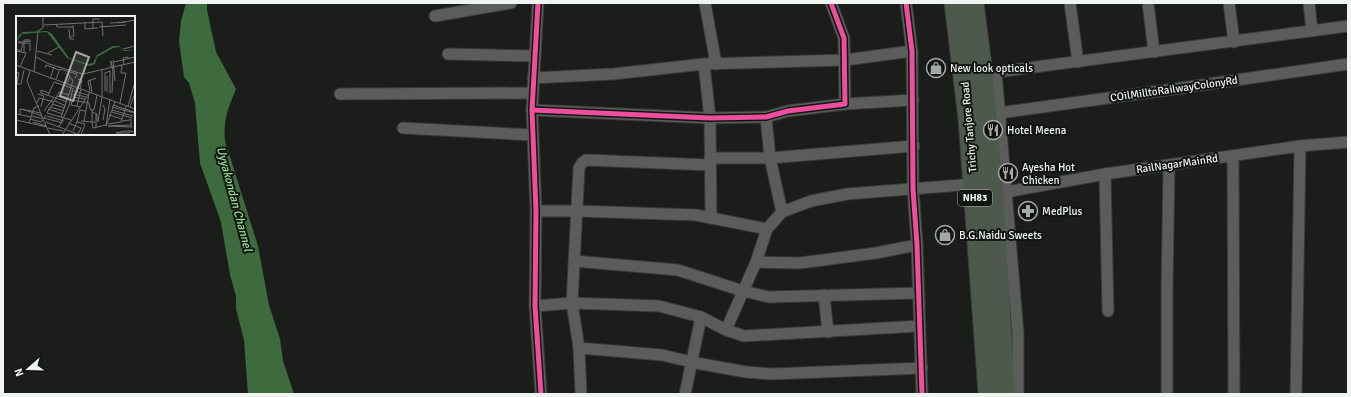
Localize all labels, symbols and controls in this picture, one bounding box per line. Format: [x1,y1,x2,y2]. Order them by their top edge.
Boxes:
inset map [16,16,135,135]
shop icon: New look opticals [925,57,947,79]
place label: New look opticals [950,62,1033,75]
street label: COilMilltoRailwayColonyRd [1109,74,1239,104]
street label: Trichy Tanjore Road [959,81,979,173]
restaurant icon: Hotel Meena [982,119,1004,141]
place label: Hotel Meena [1007,124,1067,137]
water label: Uyyakondan Channel [213,145,256,254]
street label: RailNagarMainRd [1135,152,1219,176]
place label: Ayesha Hot Chicken [1022,161,1075,187]
restaurant icon: Ayesha Hot Chicken [997,162,1019,184]
road number: NH83 [958,190,992,206]
pharmacy icon: MedPlus [1017,200,1039,222]
place label: MedPlus [1042,205,1083,218]
shop icon: B.G.Naidu Sweets [934,224,956,246]
place label: B.G.Naidu Sweets [959,229,1042,242]
north arrow [8,349,48,389]
text: N [12,366,26,378]

